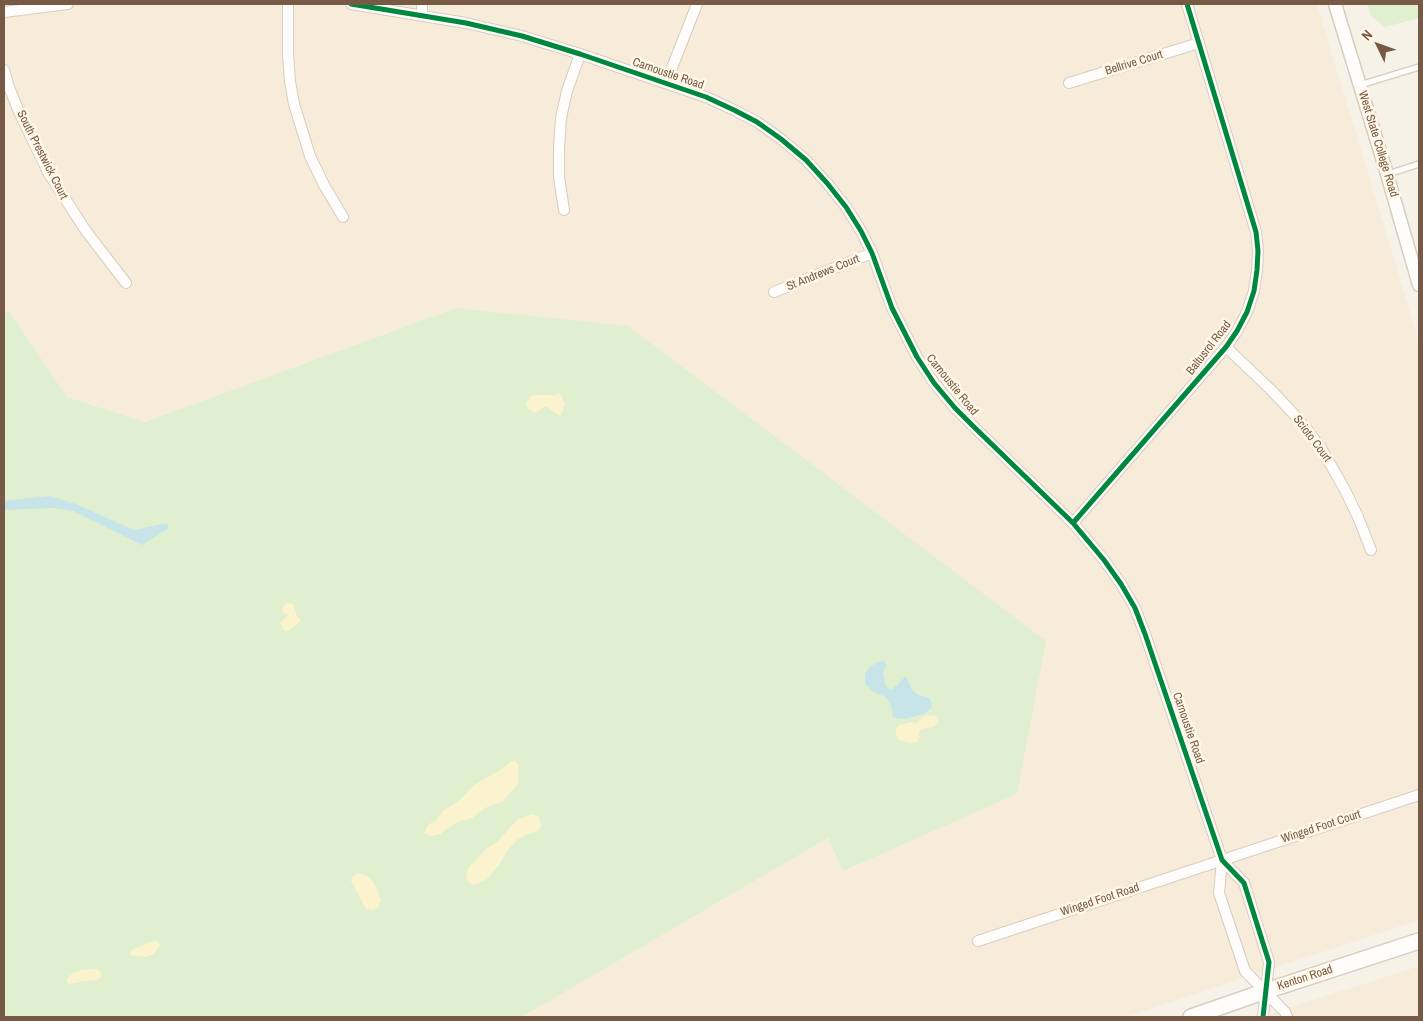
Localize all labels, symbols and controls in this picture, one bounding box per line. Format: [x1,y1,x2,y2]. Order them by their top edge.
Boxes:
north arrow [1353,20,1403,70]
text: N [1357,26,1376,44]
street label: Bellrive Court [1103,47,1165,79]
street label: Carnoustie Road [630,55,706,93]
street label: West State College Road [1355,89,1401,199]
street label: South Prestwick Court [13,108,71,202]
street label: St Andrews Court [785,252,861,294]
street label: Baltusrol Road [1183,318,1235,378]
street label: Carnoustie Road [923,352,981,418]
street label: Scioto Court [1290,413,1334,465]
street label: Carnoustie Road [1169,690,1207,766]
street label: Winged Foot Court [1279,807,1363,847]
street label: Winged Foot Road [1059,880,1141,920]
street label: Kenton Road [1275,962,1335,994]

